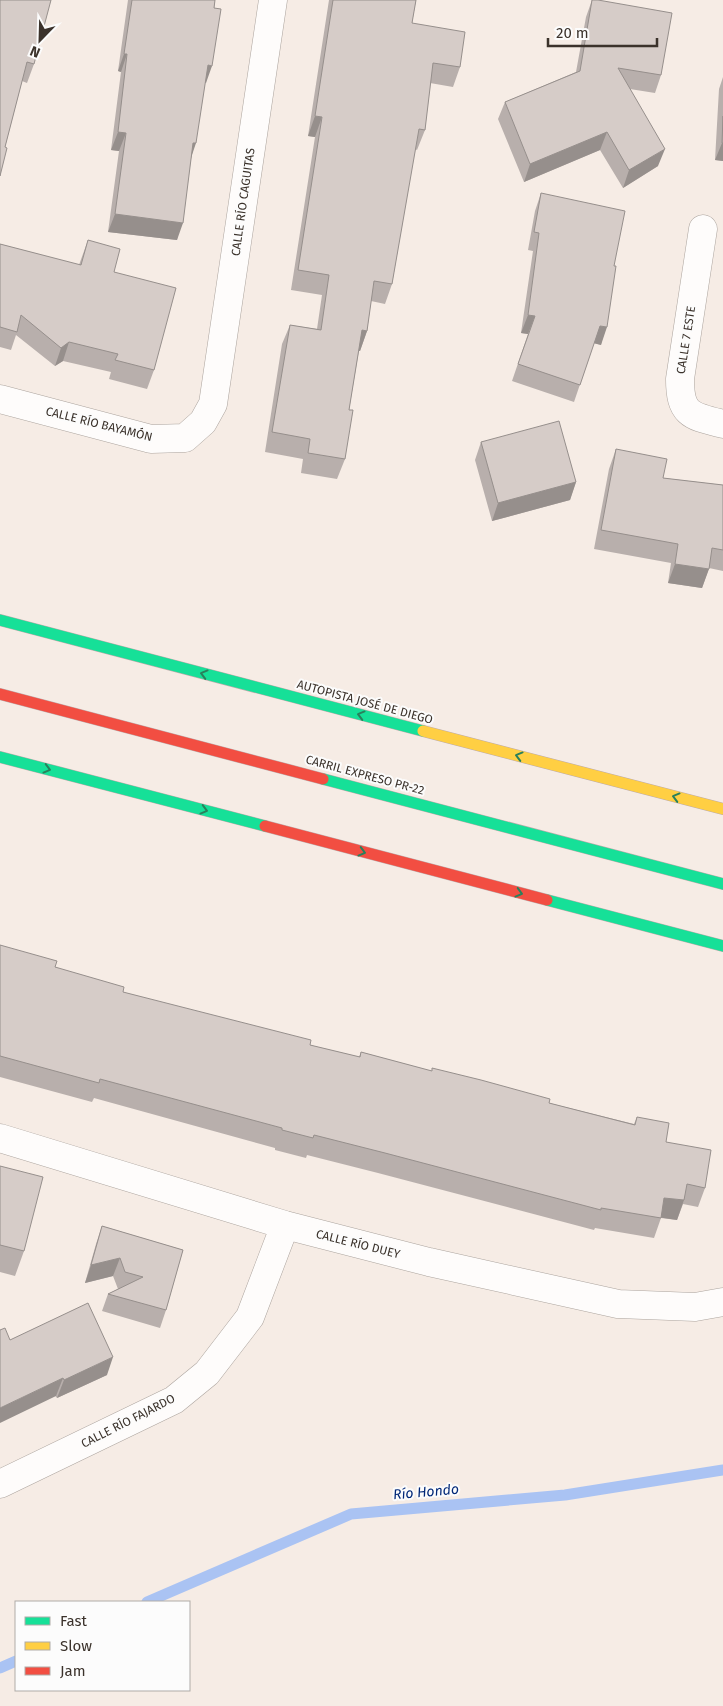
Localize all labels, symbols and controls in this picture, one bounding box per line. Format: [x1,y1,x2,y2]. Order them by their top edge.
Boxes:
north arrow [15,15,65,65]
scale bar [548,15,657,47]
text: 20 m [556,24,589,42]
text: N [28,42,43,61]
street label: CALLE RÍO CAGUITAS [227,146,258,257]
street label: CALLE 7 ESTE [674,305,698,375]
street label: CALLE RÍO BAYAMÓN [44,403,154,444]
one-way arrow [201,669,209,679]
street label: AUTOPISTA JOSÉ DE DIEGO [296,676,435,727]
one-way arrow [357,710,366,721]
one-way arrow [514,751,523,762]
street label: CARRIL EXPRESO PR-22 [304,752,426,798]
one-way arrow [43,764,51,774]
one-way arrow [671,792,680,803]
one-way arrow [200,805,208,815]
one-way arrow [357,846,365,856]
one-way arrow [514,887,523,898]
street label: CALLE RÍO DUEY [315,1226,402,1261]
street label: CALLE RÍO FAJARDO [78,1390,177,1451]
water label: Río Hondo [392,1481,460,1503]
legend [15,1601,190,1691]
text: Fast [60,1612,87,1630]
text: Slow [60,1637,92,1655]
text: Jam [60,1662,86,1680]

